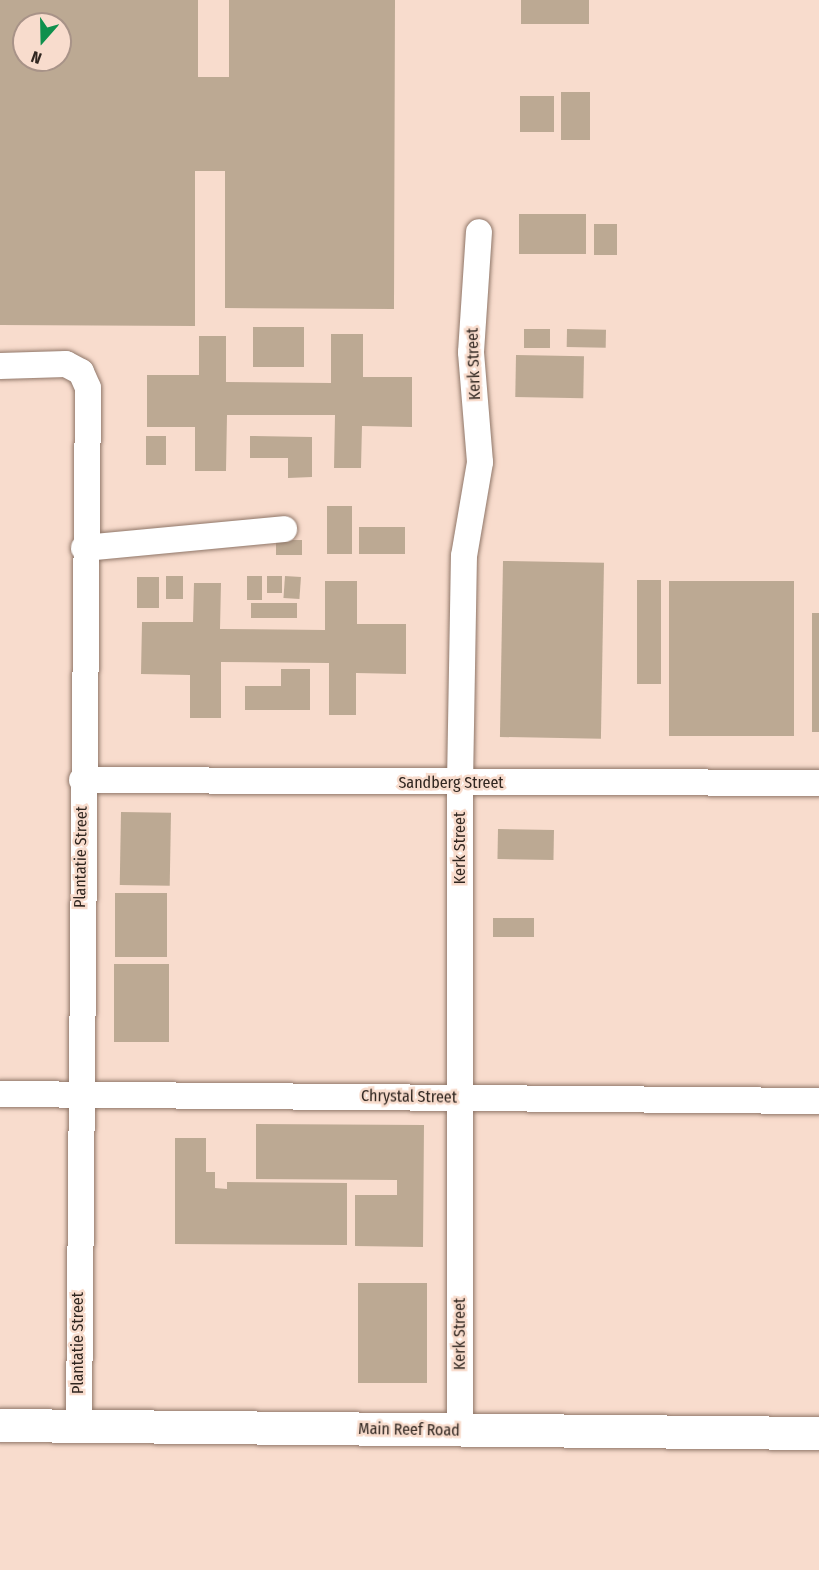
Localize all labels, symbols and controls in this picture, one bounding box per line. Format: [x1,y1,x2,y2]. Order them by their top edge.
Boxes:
north arrow [12,12,72,72]
text: N [29,47,44,68]
street label: Kerk Street [463,328,485,400]
street label: Sandberg Street [398,773,504,793]
street label: Plantatie Street [71,806,91,908]
street label: Kerk Street [450,812,470,884]
street label: Chrystal Street [361,1087,457,1107]
street label: Plantatie Street [68,1292,88,1394]
street label: Kerk Street [450,1298,470,1370]
street label: Main Reef Road [358,1420,460,1440]

